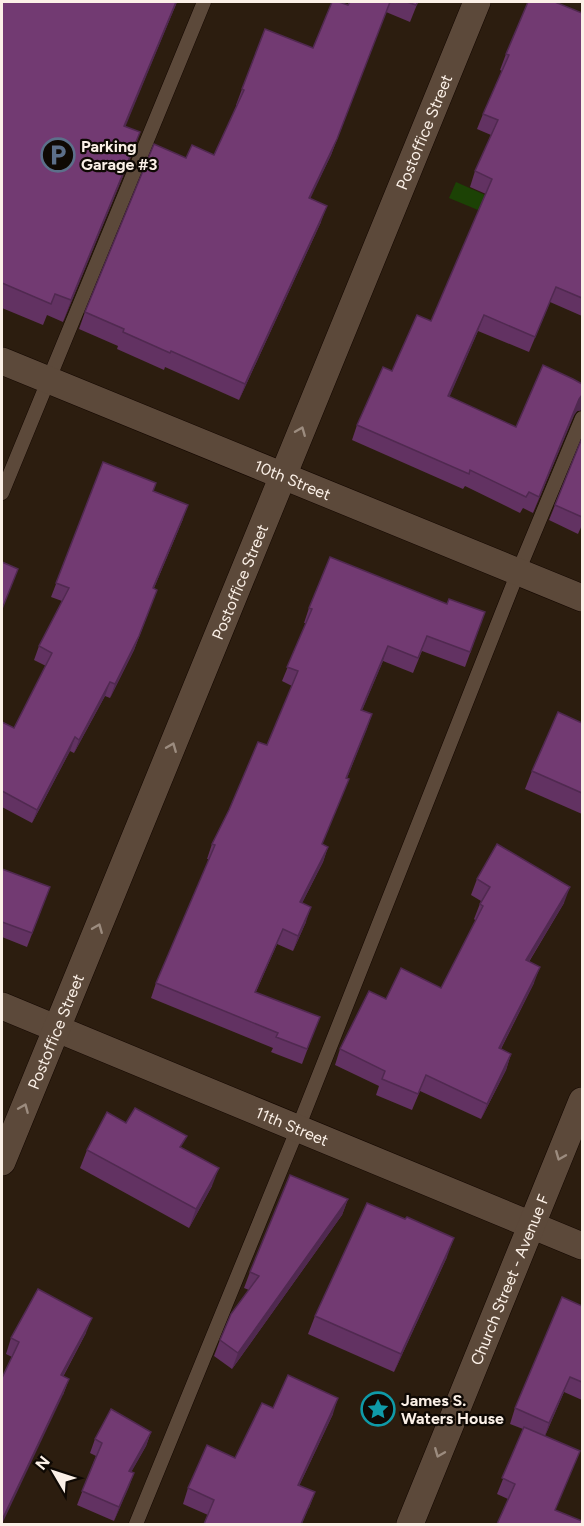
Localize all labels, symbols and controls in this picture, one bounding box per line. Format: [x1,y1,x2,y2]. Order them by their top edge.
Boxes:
street label: Postoffice Street [392,72,456,192]
parking icon: Parking Garage #3 [40,137,76,173]
place label: Parking Garage #3 [81,137,157,174]
one-way arrow [294,426,306,437]
street label: 10th Street [252,456,334,504]
street label: Postoffice Street [208,521,272,642]
one-way arrow [165,743,177,754]
one-way arrow [91,923,104,934]
street label: Postoffice Street [23,971,88,1092]
street label: 11th Street [253,1103,331,1150]
one-way arrow [17,1104,29,1115]
one-way arrow [555,1149,567,1160]
street label: Church Street - Avenue F [466,1191,553,1368]
place icon: James S. Waters House [360,1391,396,1427]
place label: James S. Waters House [401,1391,504,1428]
north arrow [24,1442,84,1502]
one-way arrow [434,1447,446,1458]
text: N [31,1452,54,1474]

